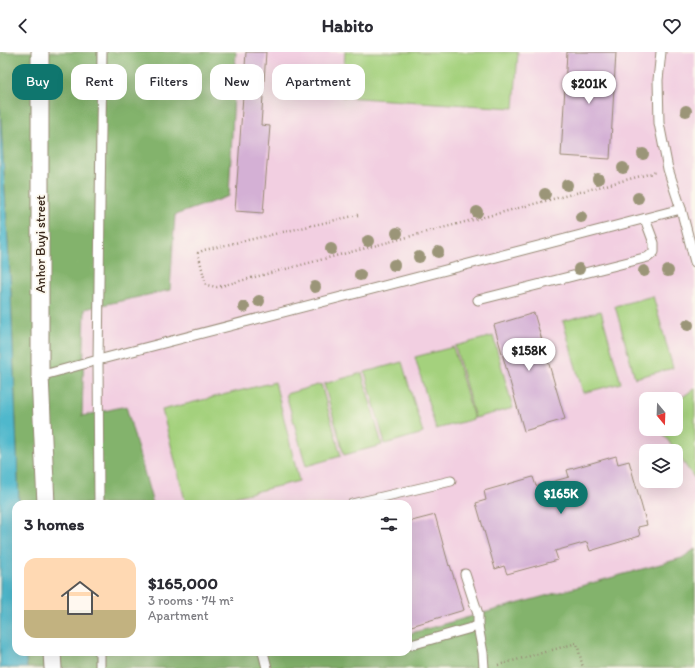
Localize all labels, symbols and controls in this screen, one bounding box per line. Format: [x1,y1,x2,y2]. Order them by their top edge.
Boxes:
icon: back [12,15,34,37]
text: Habito [322,15,373,37]
icon: heart [661,15,683,37]
chip: Buy [12,64,63,100]
chip: Rent [71,64,127,100]
chip: Filters [135,64,202,100]
chip: New [210,64,264,100]
chip: Apartment [272,64,365,100]
pin: $201K [561,71,617,105]
text: $201K [571,76,607,91]
street label: Anhor Buyi street [33,195,48,293]
pin: $158K [501,338,557,372]
text: $158K [512,343,546,358]
north arrow [639,392,683,436]
map controls [639,392,683,488]
button: layers [639,444,683,488]
pin: $165K [533,481,589,515]
text: $165K [544,486,578,501]
icon: filters [378,513,400,535]
text: 3 homes [24,514,84,534]
text: $165,000 [148,573,218,593]
icon: home [56,574,104,622]
text: 3 rooms · 74 m² [148,593,234,608]
text: Apartment [148,608,209,623]

